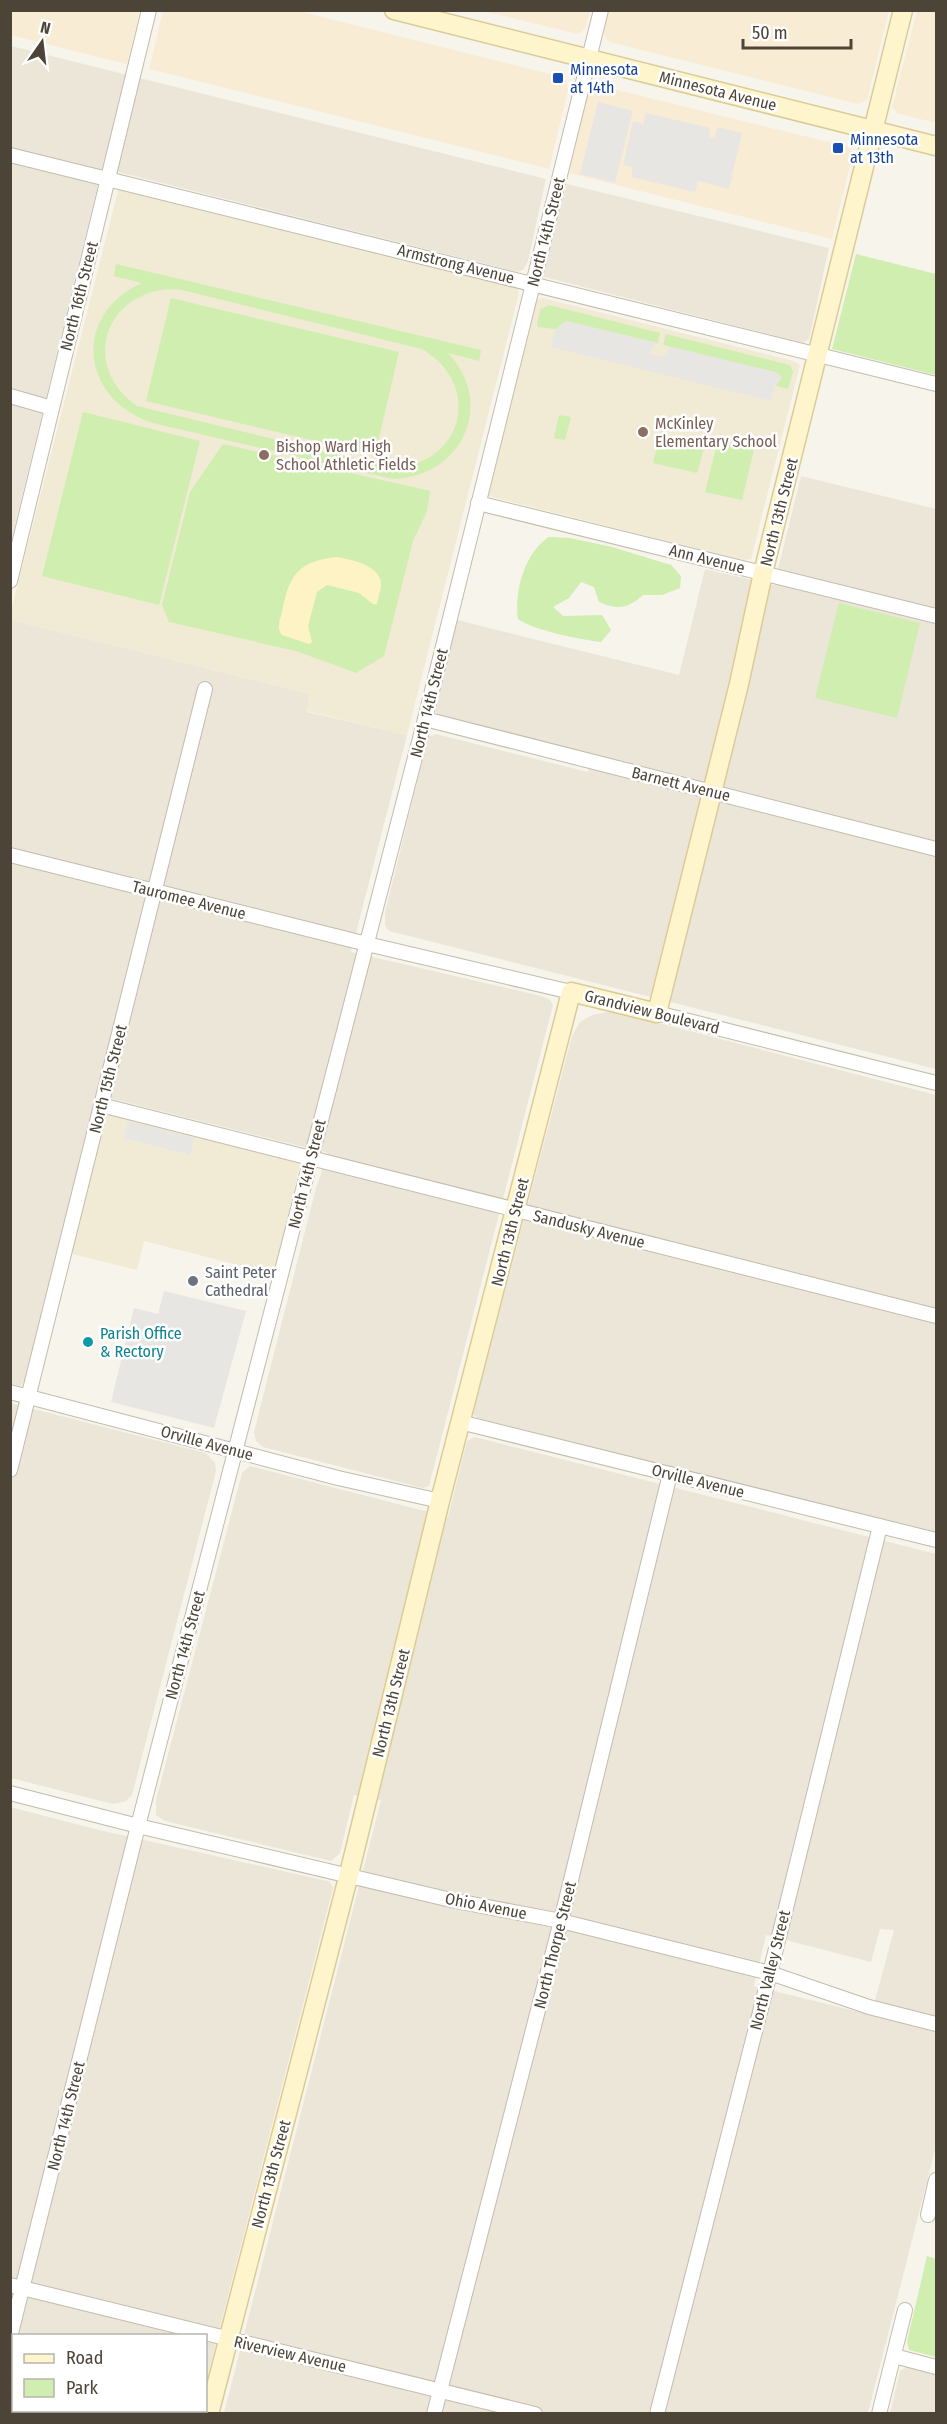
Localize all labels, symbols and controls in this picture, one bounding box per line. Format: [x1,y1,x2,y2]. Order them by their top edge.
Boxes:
north arrow [12,12,72,72]
scale bar [743,12,851,50]
text: N [39,18,52,38]
text: 50 m [752,22,788,44]
place label: Minnesota at 14th [570,60,639,97]
street label: Minnesota Avenue [657,67,779,115]
marker: Minnesota at 14th [551,71,565,85]
place label: Minnesota at 13th [850,130,919,167]
marker: Minnesota at 13th [831,141,845,155]
street label: North 14th Street [523,175,569,289]
street label: North 16th Street [56,239,102,353]
street label: Armstrong Avenue [396,240,516,288]
place label: McKinley Elementary School [655,414,777,451]
marker: McKinley Elementary School [636,425,650,439]
place label: Bishop Ward High School Athletic Fields [276,437,416,474]
marker: Bishop Ward High School Athletic Fields [257,448,271,462]
street label: North 13th Street [756,455,802,568]
street label: Ann Avenue [667,540,747,578]
street label: North 14th Street [406,646,452,760]
street label: Barnett Avenue [630,763,732,805]
street label: Tauromee Avenue [130,877,248,923]
street label: Grandview Boulevard [583,986,721,1038]
street label: North 15th Street [85,1022,131,1135]
street label: North 14th Street [284,1117,330,1231]
street label: North 13th Street [487,1175,533,1288]
street label: Sandusky Avenue [531,1206,647,1252]
place label: Saint Peter Cathedral [205,1263,277,1300]
marker: Saint Peter Cathedral [186,1274,200,1288]
place label: Parish Office & Rectory [100,1324,182,1361]
marker: Parish Office & Rectory [81,1335,95,1349]
street label: Orville Avenue [159,1422,255,1464]
street label: Orville Avenue [650,1460,746,1502]
street label: North 14th Street [161,1588,209,1701]
street label: North 13th Street [368,1646,414,1759]
street label: North Thorpe Street [530,1879,580,2011]
street label: Ohio Avenue [444,1889,529,1923]
street label: North Valley Street [746,1907,794,2032]
street label: North 14th Street [43,2059,89,2173]
street label: North 13th Street [247,2117,295,2230]
street label: Riverview Avenue [232,2332,348,2376]
legend [12,2334,207,2412]
text: Road [66,2347,103,2369]
text: Park [66,2377,99,2399]

